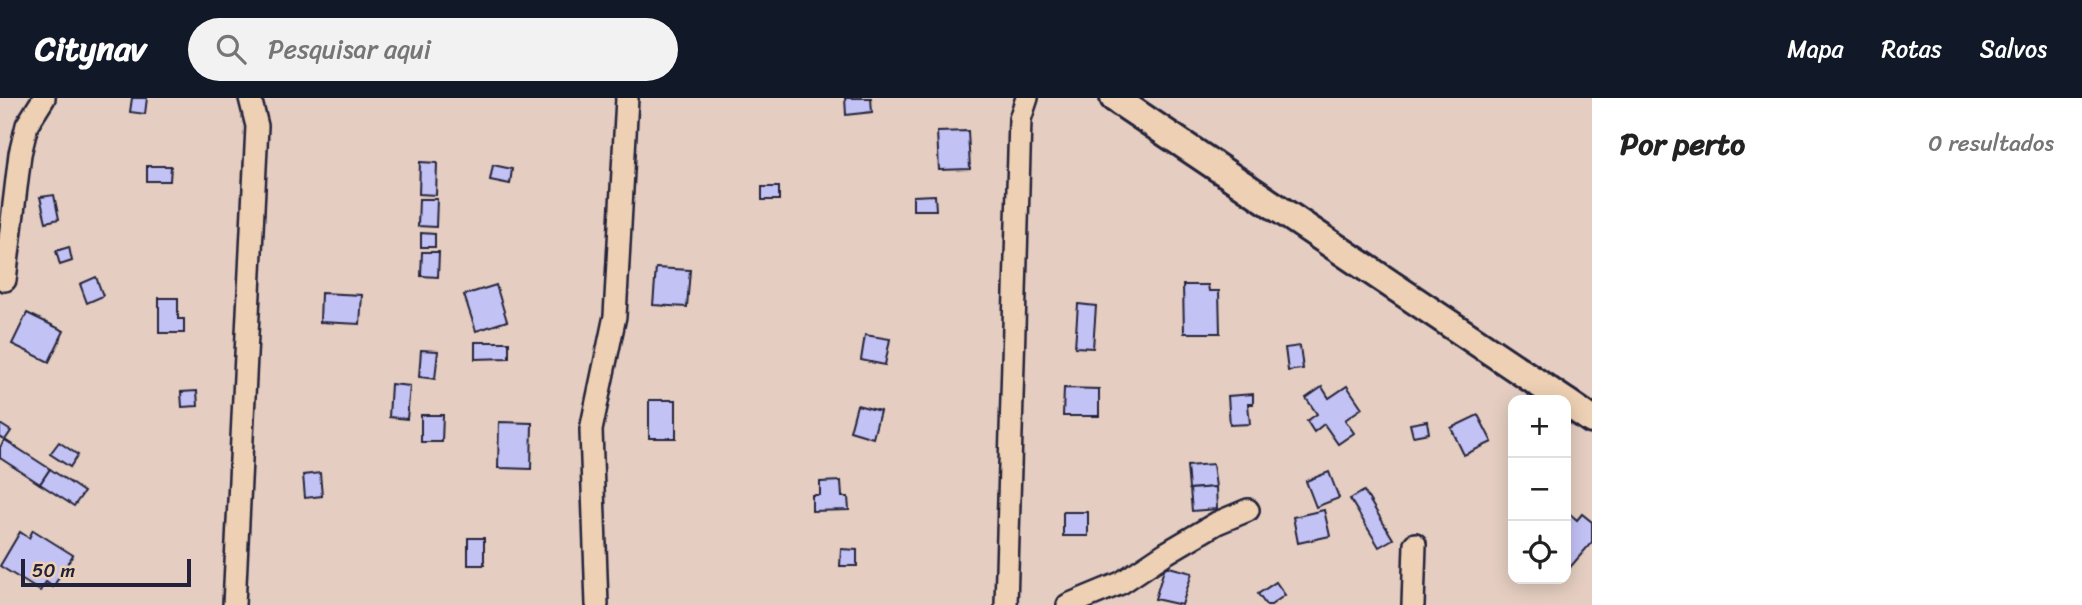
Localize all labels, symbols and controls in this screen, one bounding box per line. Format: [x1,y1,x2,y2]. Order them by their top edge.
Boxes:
search box [188,18,678,81]
text: Citynav [35,20,146,78]
text: Pesquisar aqui [268,26,431,72]
text: Mapa [1787,28,1844,70]
text: Rotas [1882,28,1942,70]
text: Salvos [1980,28,2047,70]
icon: search [212,30,250,68]
text: Por perto [1620,117,1745,171]
text: 0 resultados [1928,123,2054,164]
map controls [1508,395,1571,584]
button: + [1508,395,1571,458]
button: − [1508,458,1571,521]
button: locate [1508,521,1571,584]
text: 50 m [32,554,75,587]
scale bar [21,556,191,588]

